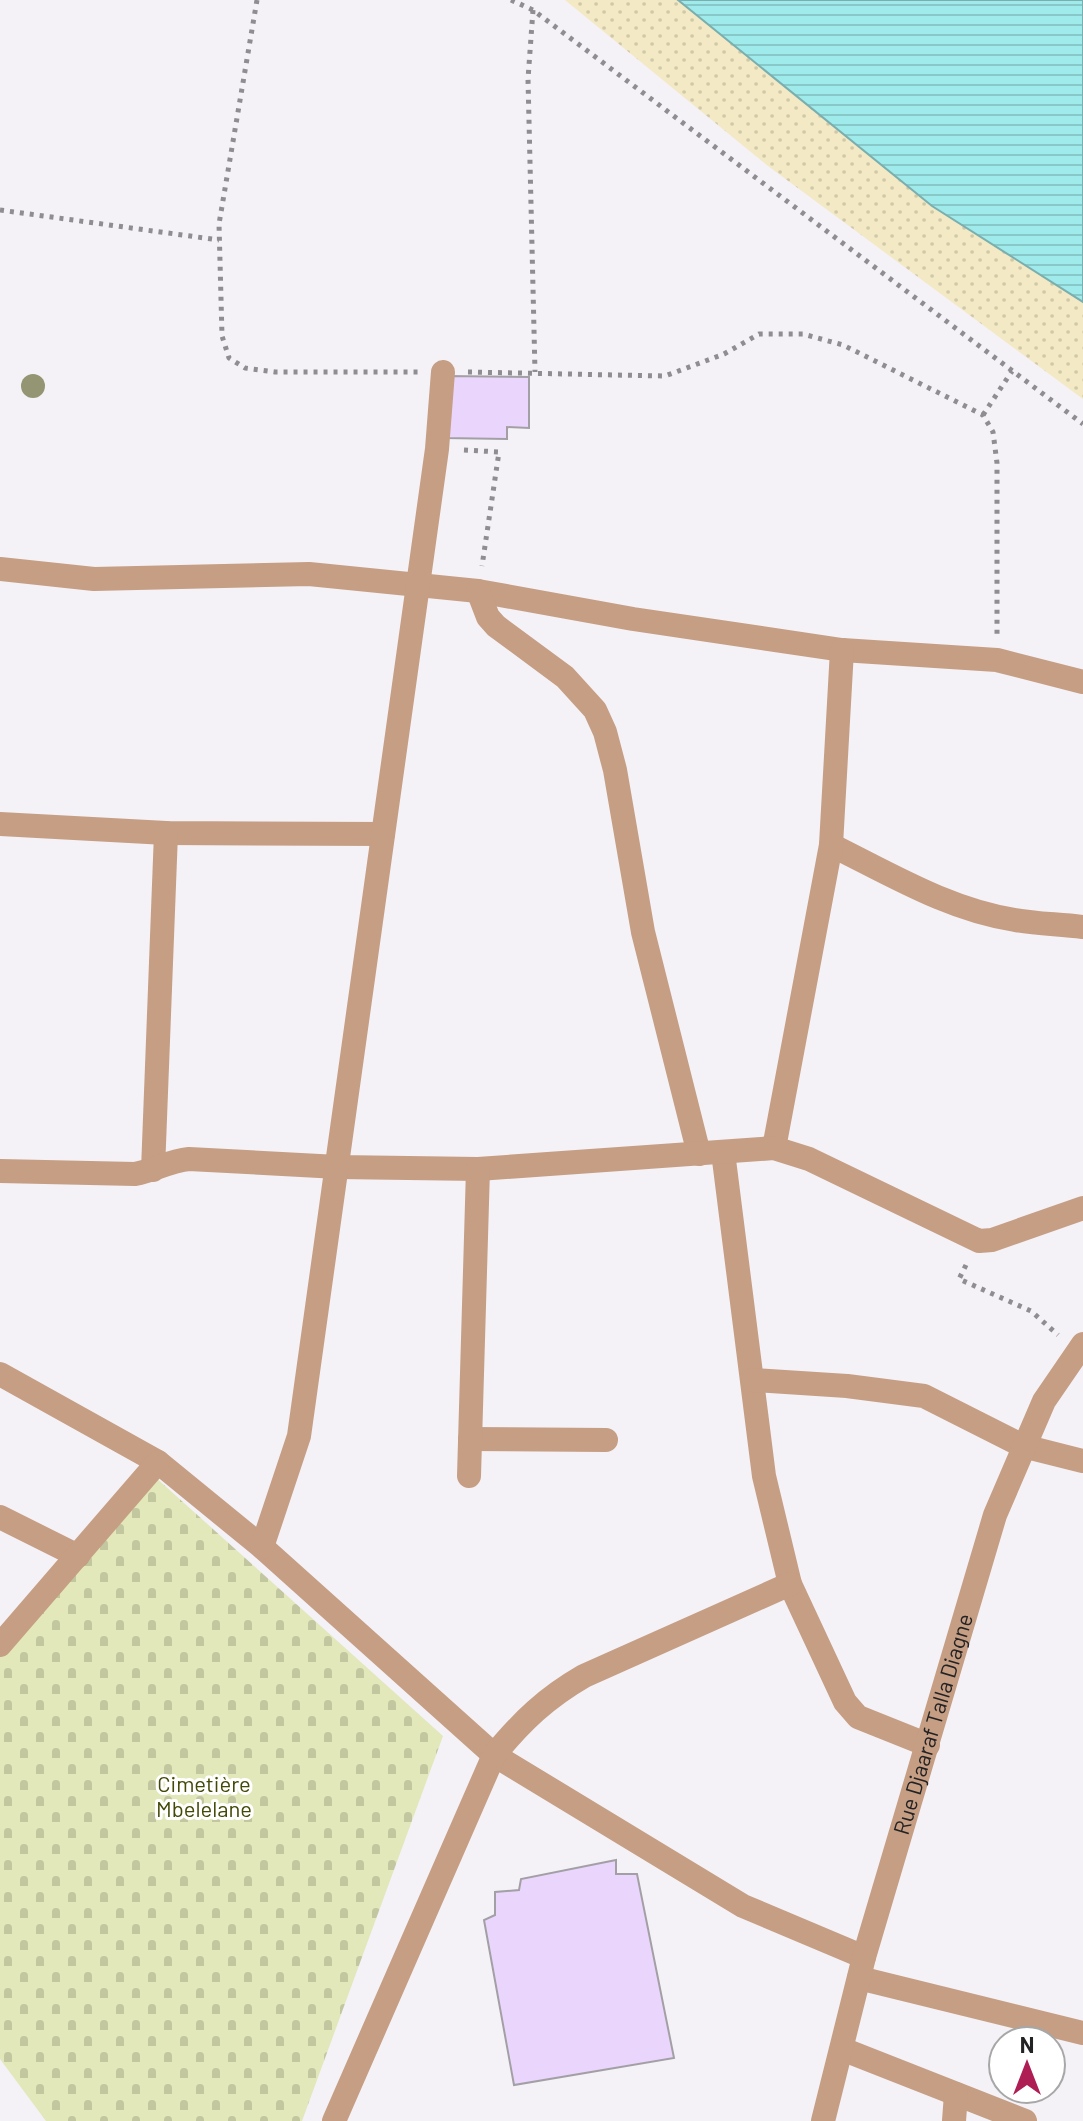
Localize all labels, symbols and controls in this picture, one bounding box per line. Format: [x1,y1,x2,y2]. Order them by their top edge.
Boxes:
street label: Rue Djaaraf Talla Diagne [887,1610,977,1837]
park label: Cimetière Mbelelane [156,1770,252,1821]
north arrow [987,2025,1067,2105]
text: N [1020,2031,1034,2057]

